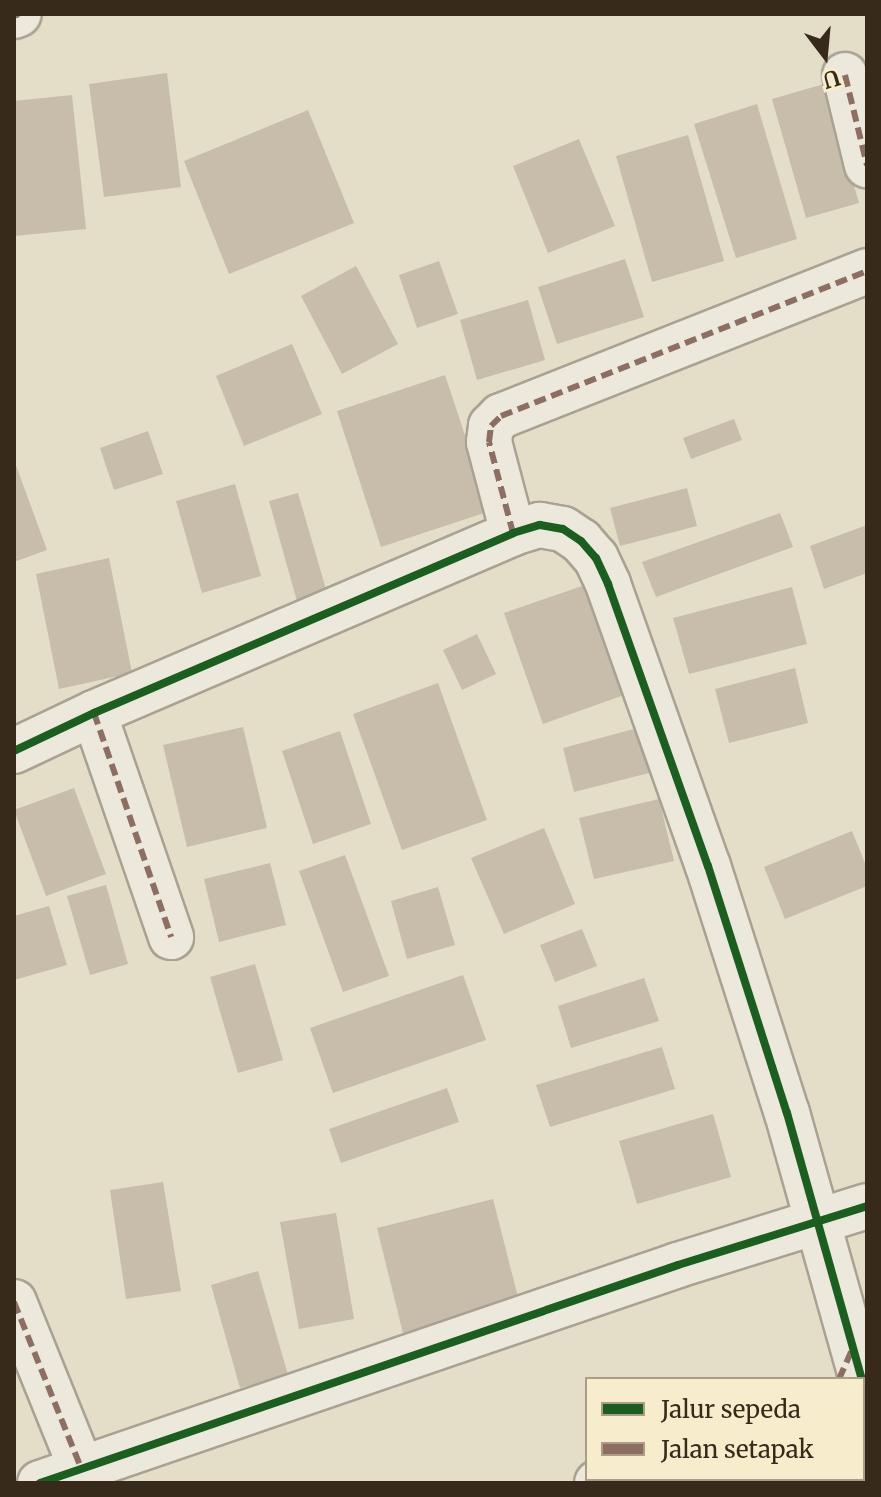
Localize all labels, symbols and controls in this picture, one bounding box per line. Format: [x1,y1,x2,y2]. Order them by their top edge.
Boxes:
north arrow [785,16,865,96]
text: U [820,63,843,95]
legend [585,1377,865,1481]
text: Jalur sepeda [661,1394,801,1425]
text: Jalan setapak [661,1434,814,1465]

